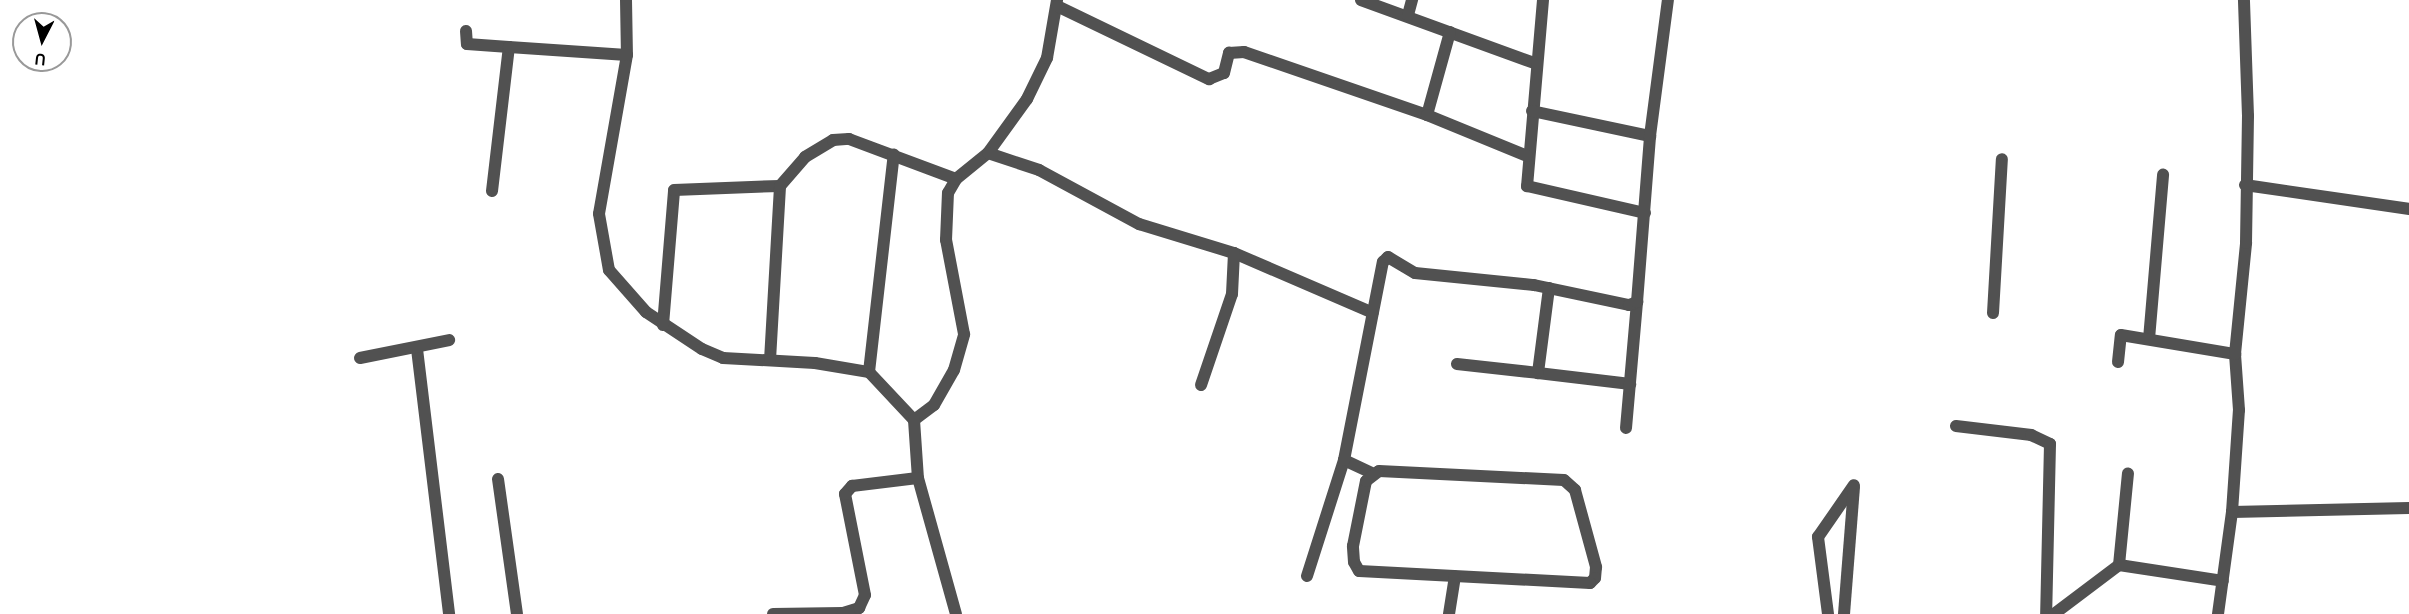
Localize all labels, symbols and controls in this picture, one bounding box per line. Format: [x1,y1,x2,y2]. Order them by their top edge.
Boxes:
north arrow [12,12,72,72]
text: U [34,47,47,68]

